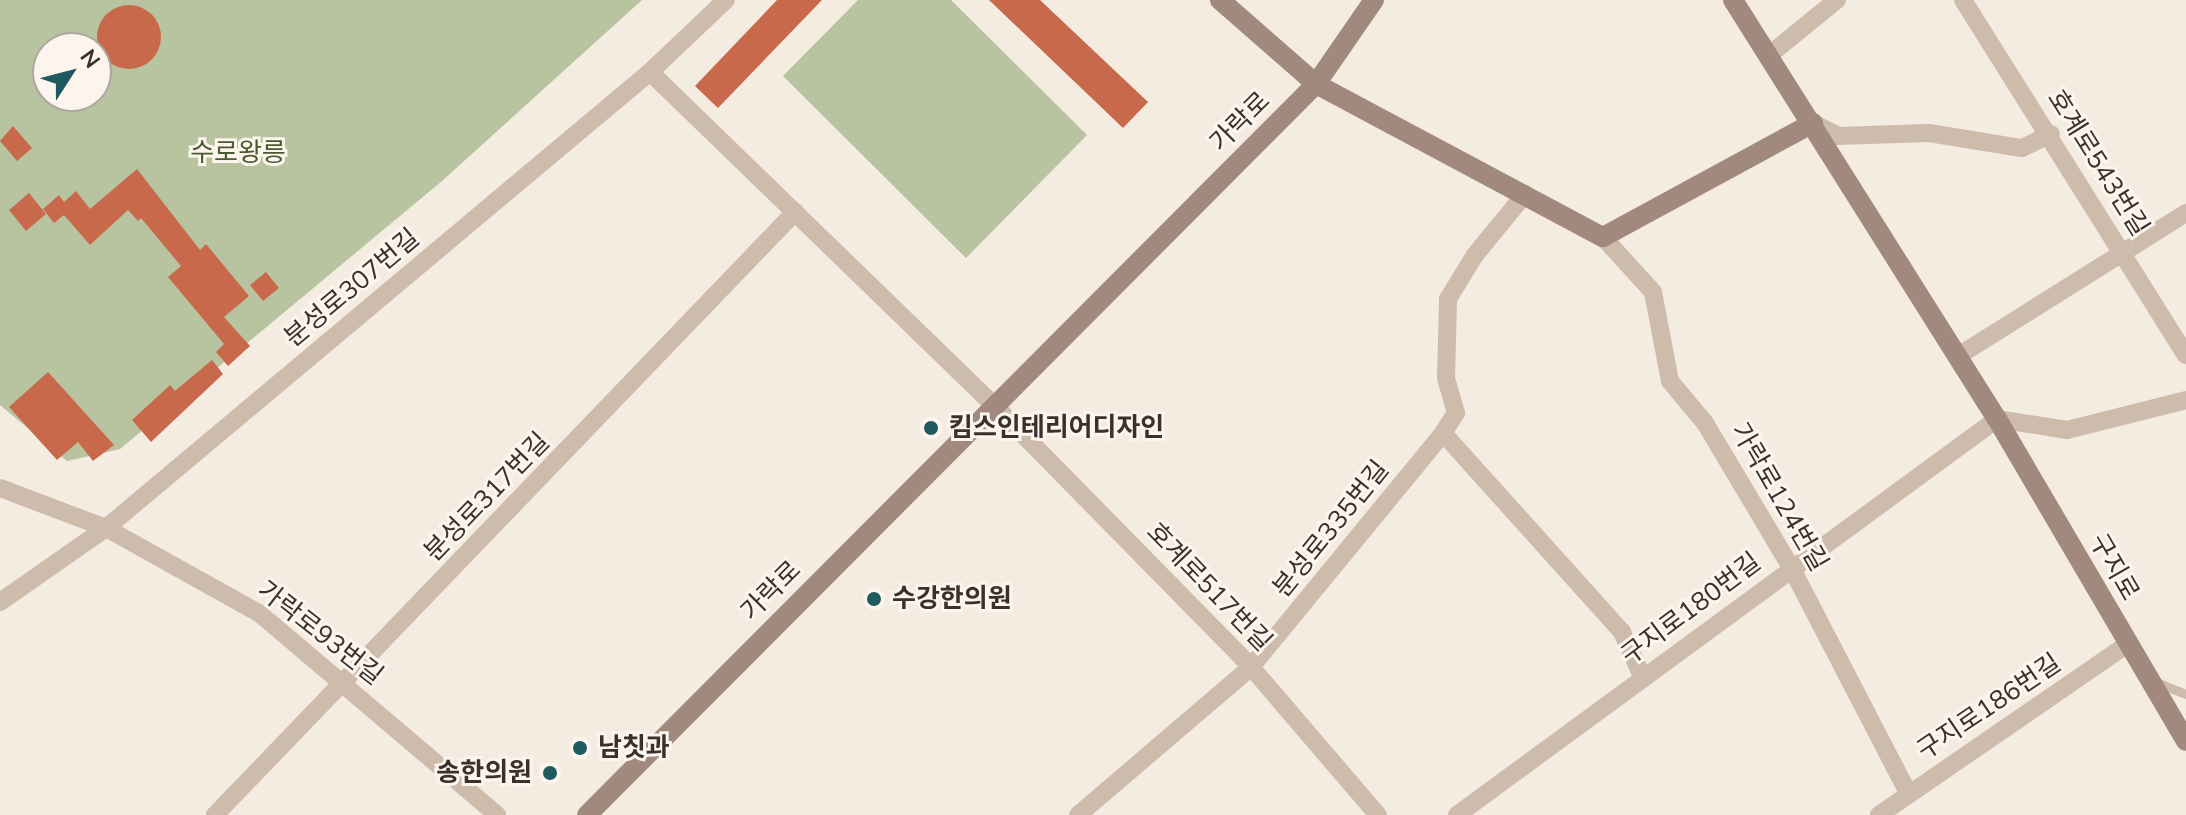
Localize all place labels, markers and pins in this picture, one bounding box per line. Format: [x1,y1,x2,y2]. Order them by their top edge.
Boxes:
place label: 킴스인테리어디자인 [949,412,1164,444]
marker: 킴스인테리어디자인 [920,417,942,439]
place label: 수강한의원 [892,583,1012,615]
marker: 수강한의원 [863,588,885,610]
place label: 남칫과 [598,732,670,764]
marker: 남칫과 [569,737,591,759]
place label: 송한의원 [436,757,532,789]
marker: 송한의원 [539,762,561,784]

